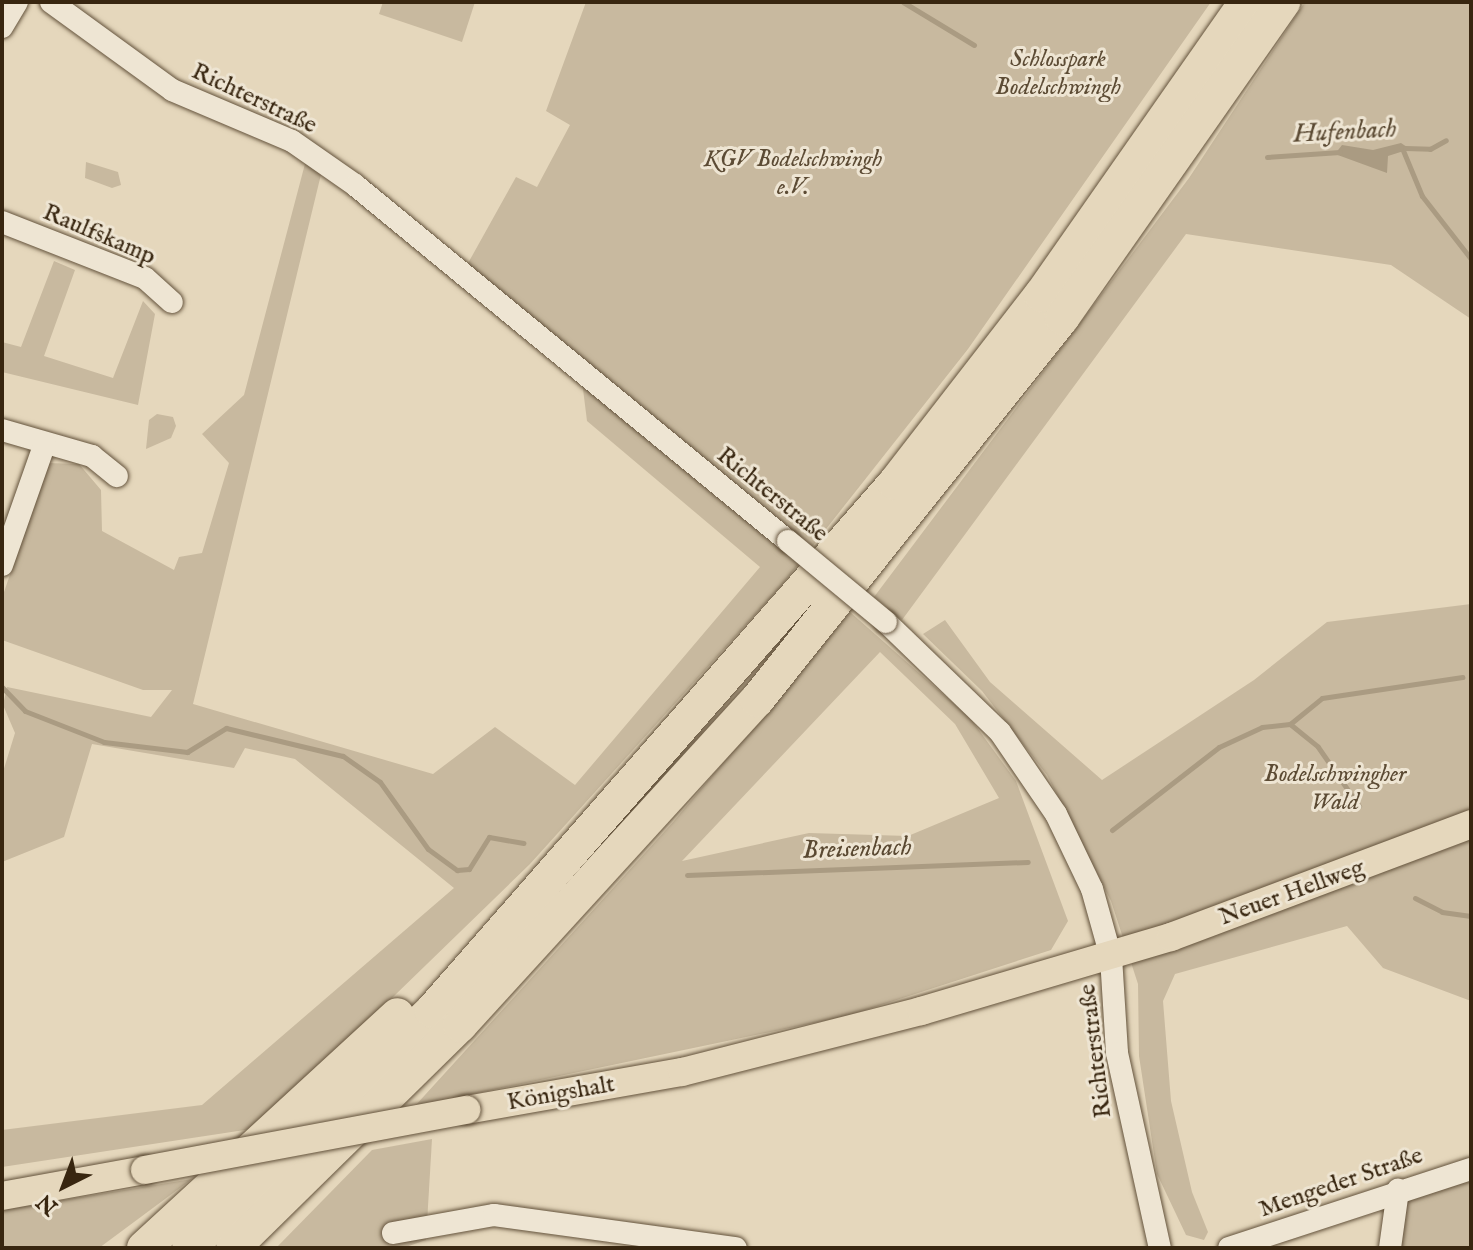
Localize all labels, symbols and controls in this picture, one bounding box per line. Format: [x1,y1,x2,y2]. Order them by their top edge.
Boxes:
park label: Schlosspark Bodelschwingh [995,46,1121,102]
street label: Richterstraße [187,57,321,141]
water label: Hufenbach [1293,114,1397,150]
park label: KGV Bodelschwingh e.V. [704,146,882,202]
street label: Raulfskamp [38,198,160,272]
street label: Richterstraße [711,441,833,549]
park label: Bodelschwingher Wald [1264,761,1406,817]
water label: Breisenbach [802,831,912,867]
street label: Neuer Hellweg [1216,853,1368,933]
street label: Richterstraße [1073,982,1119,1120]
street label: Königshalt [505,1070,617,1118]
street label: Mengeder Straße [1255,1142,1427,1224]
north arrow [24,1146,104,1226]
text: N [32,1187,64,1221]

